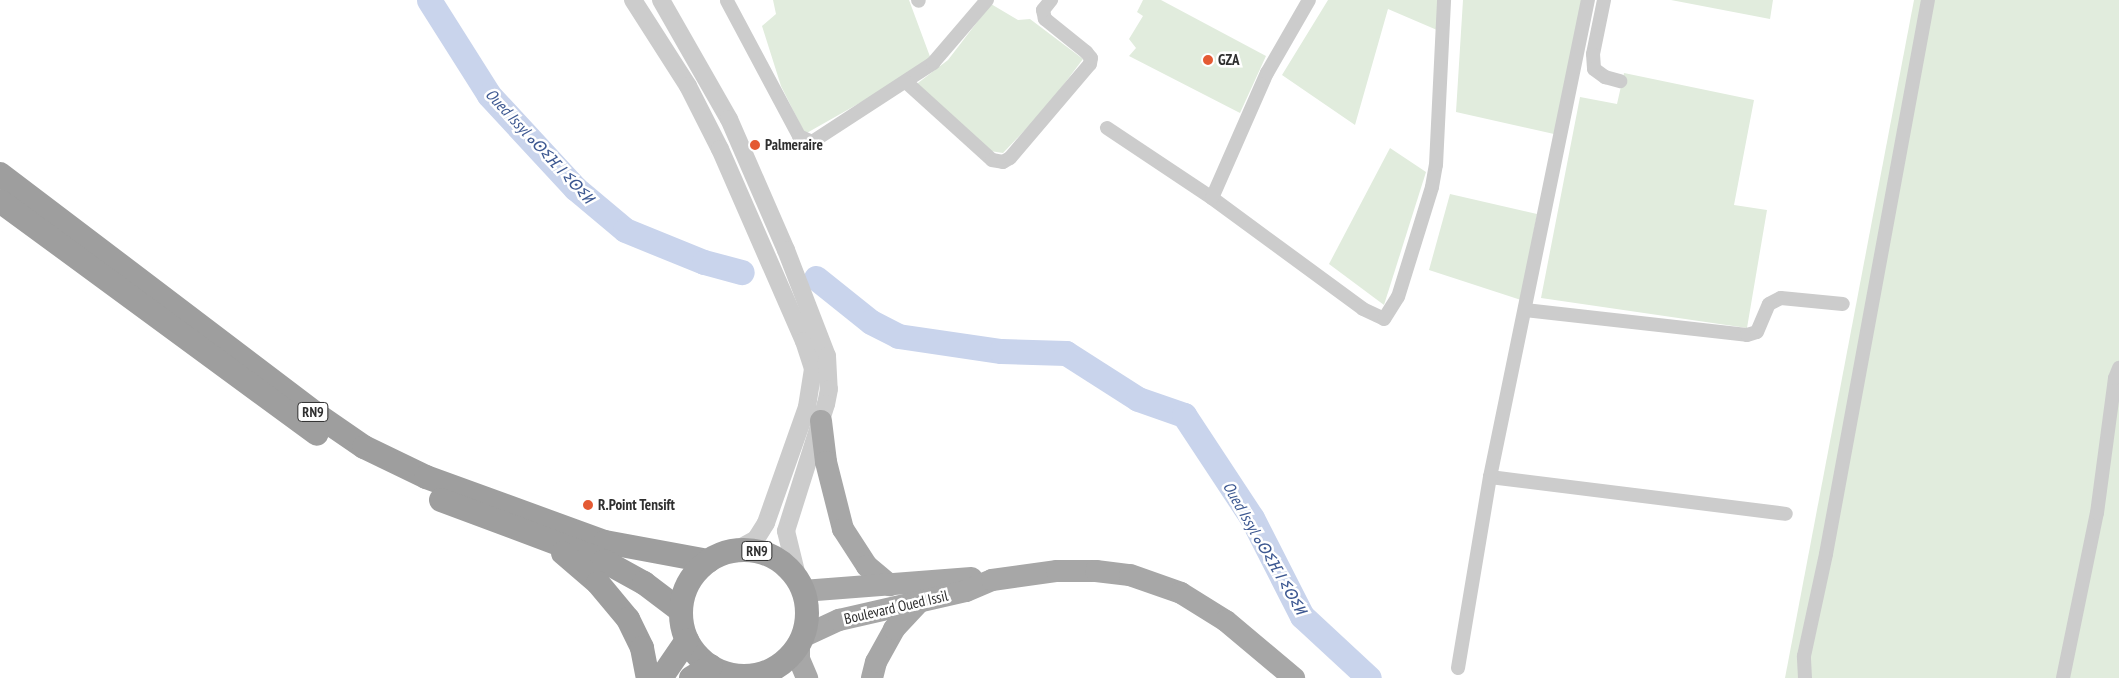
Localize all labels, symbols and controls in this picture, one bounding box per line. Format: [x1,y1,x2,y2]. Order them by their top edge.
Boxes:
place label: GZA [1218,51,1239,69]
marker: GZA [1202,54,1214,66]
water label: Oued Issyl ⴰⵙⵉⴼ ⵏ ⵉⵙⵉⵍ [482,84,598,208]
place label: Palmeraire [765,136,823,154]
marker: Palmeraire [749,139,761,151]
road number: RN9 [297,401,329,424]
water label: Oued Issyl ⴰⵙⵉⴼ ⵏ ⵉⵙⵉⵍ [1219,478,1311,618]
place label: R.Point Tensift [598,496,675,514]
marker: R.Point Tensift [582,499,594,511]
road number: RN9 [741,540,773,562]
street label: Boulevard Oued Issil [842,586,950,628]

